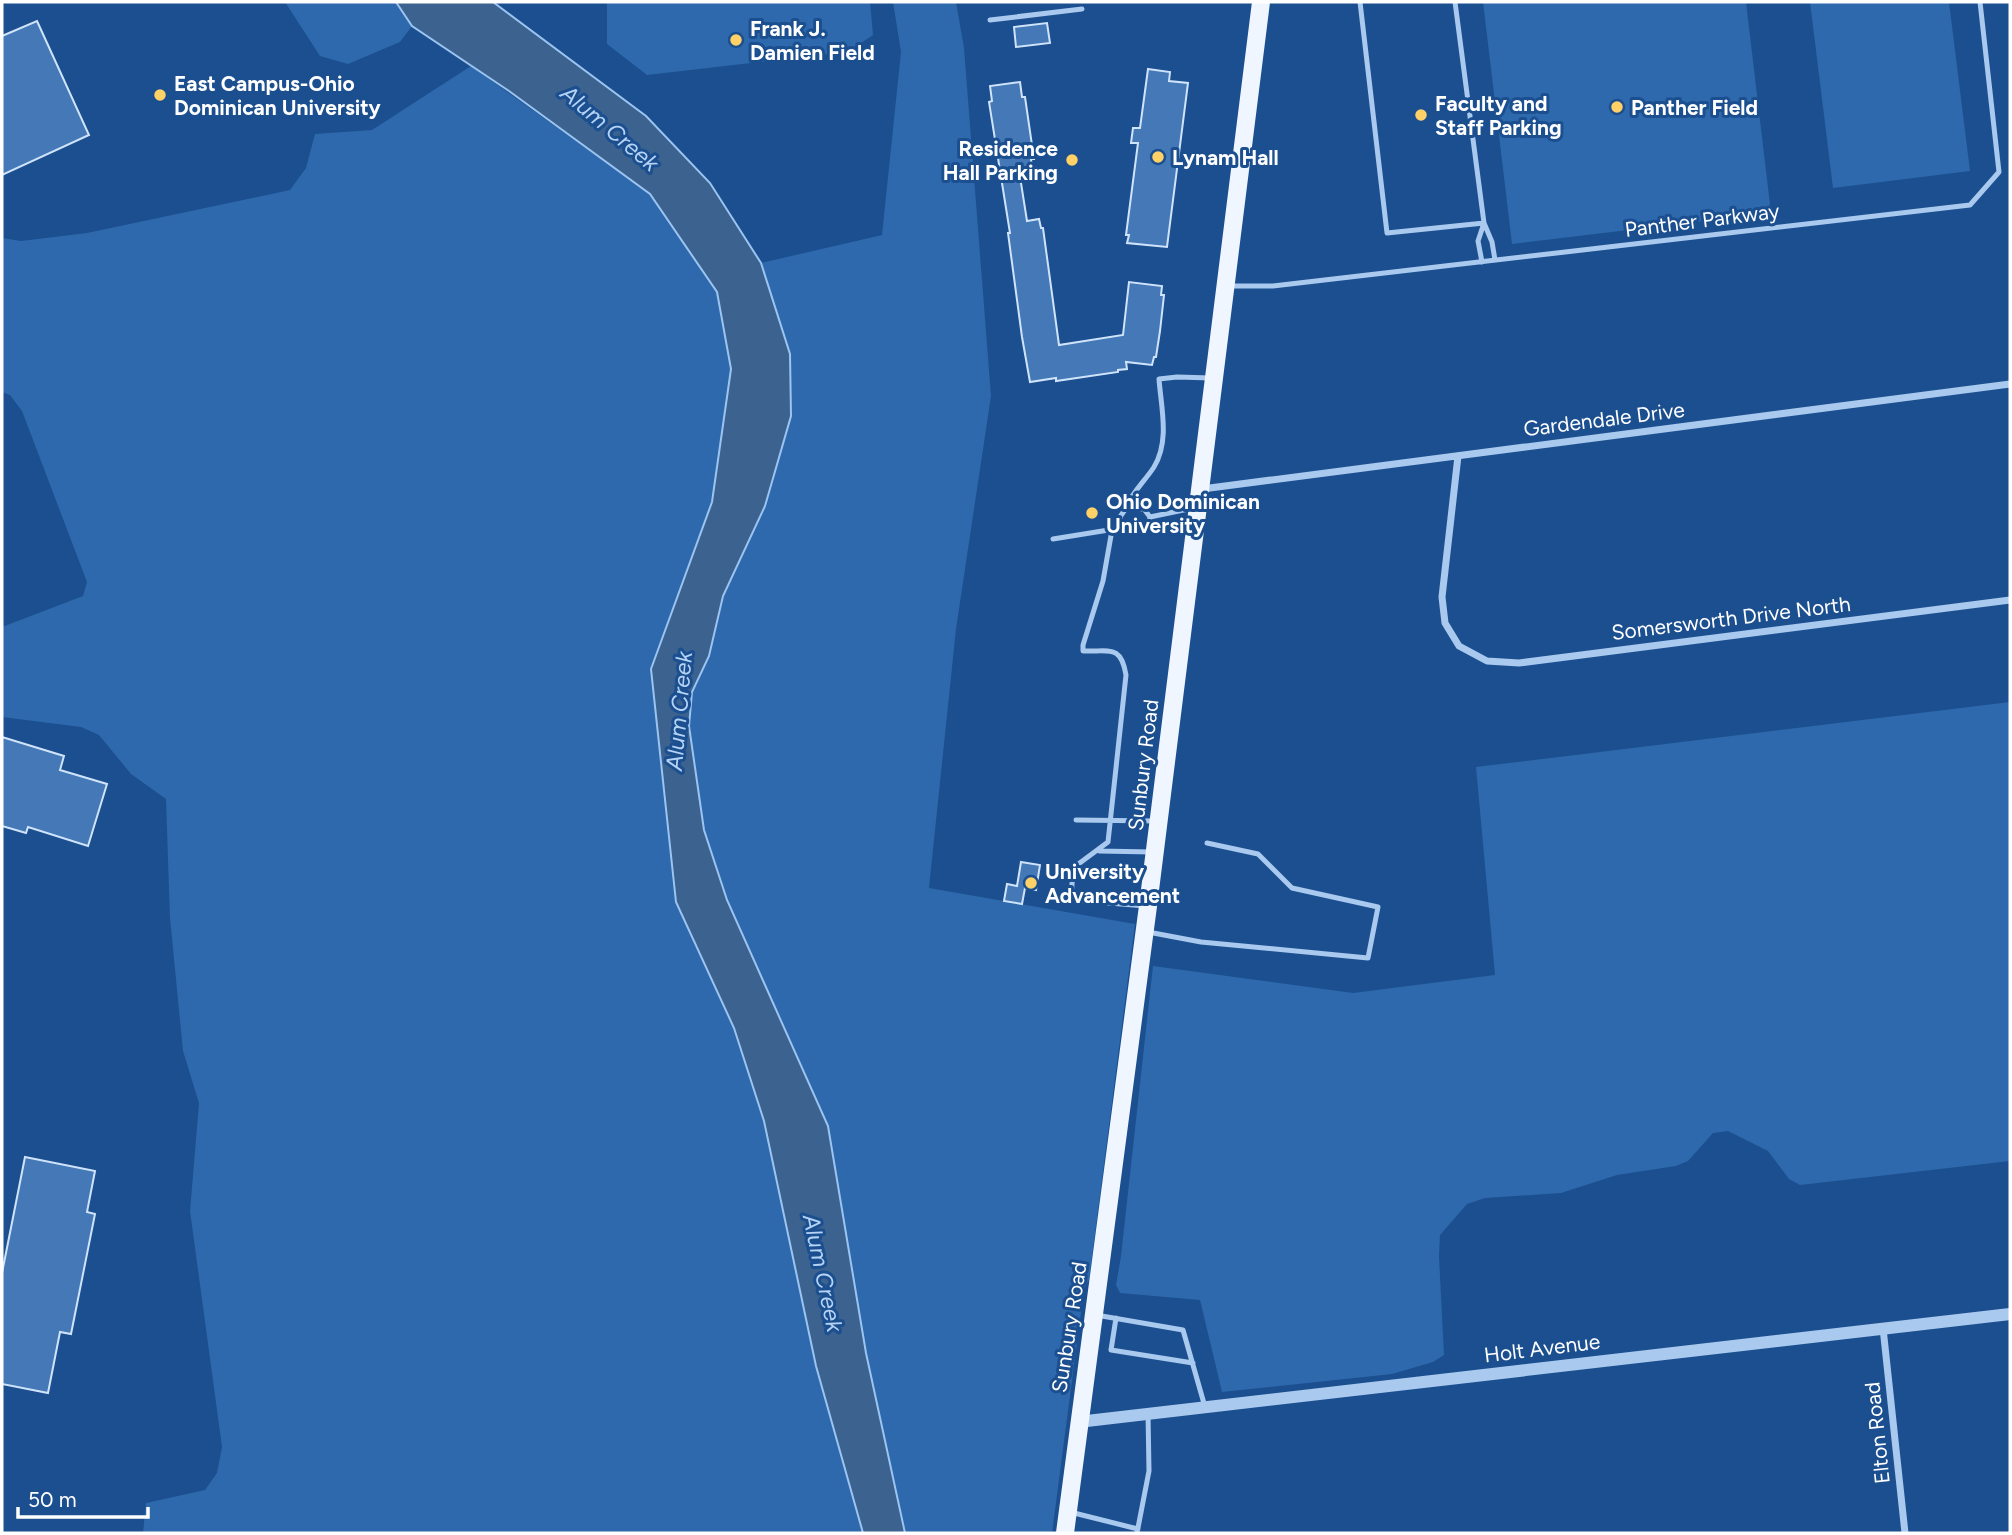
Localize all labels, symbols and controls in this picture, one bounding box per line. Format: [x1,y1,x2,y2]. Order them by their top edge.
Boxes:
place label: Frank J. Damien Field [750,16,875,65]
marker: Frank J. Damien Field [728,32,744,48]
place label: East Campus-Ohio Dominican University [174,71,382,120]
water label: Alum Creek [554,78,665,178]
marker: East Campus-Ohio Dominican University [152,87,168,103]
place label: Faculty and Staff Parking [1435,91,1562,140]
place label: Panther Field [1631,95,1758,120]
marker: Panther Field [1609,99,1625,115]
marker: Faculty and Staff Parking [1413,107,1429,123]
place label: Residence Hall Parking [943,136,1058,185]
place label: Lynam Hall [1172,145,1279,170]
marker: Lynam Hall [1150,149,1166,165]
marker: Residence Hall Parking [1064,152,1080,168]
street label: Panther Parkway [1623,198,1781,242]
street label: Gardendale Drive [1522,397,1686,441]
place label: Ohio Dominican University [1106,489,1260,538]
marker: Ohio Dominican University [1084,505,1100,521]
street label: Somersworth Drive North [1610,591,1852,645]
water label: Alum Creek [660,649,698,773]
street label: Sunbury Road [1123,698,1163,832]
place label: University Advancement [1045,859,1180,908]
marker: University Advancement [1023,875,1039,891]
water label: Alum Creek [797,1211,849,1335]
street label: Sunbury Road [1046,1260,1092,1394]
street label: Holt Avenue [1483,1328,1601,1368]
street label: Elton Road [1859,1381,1895,1485]
scale bar [18,1476,147,1520]
text: 50 m [28,1487,77,1512]

